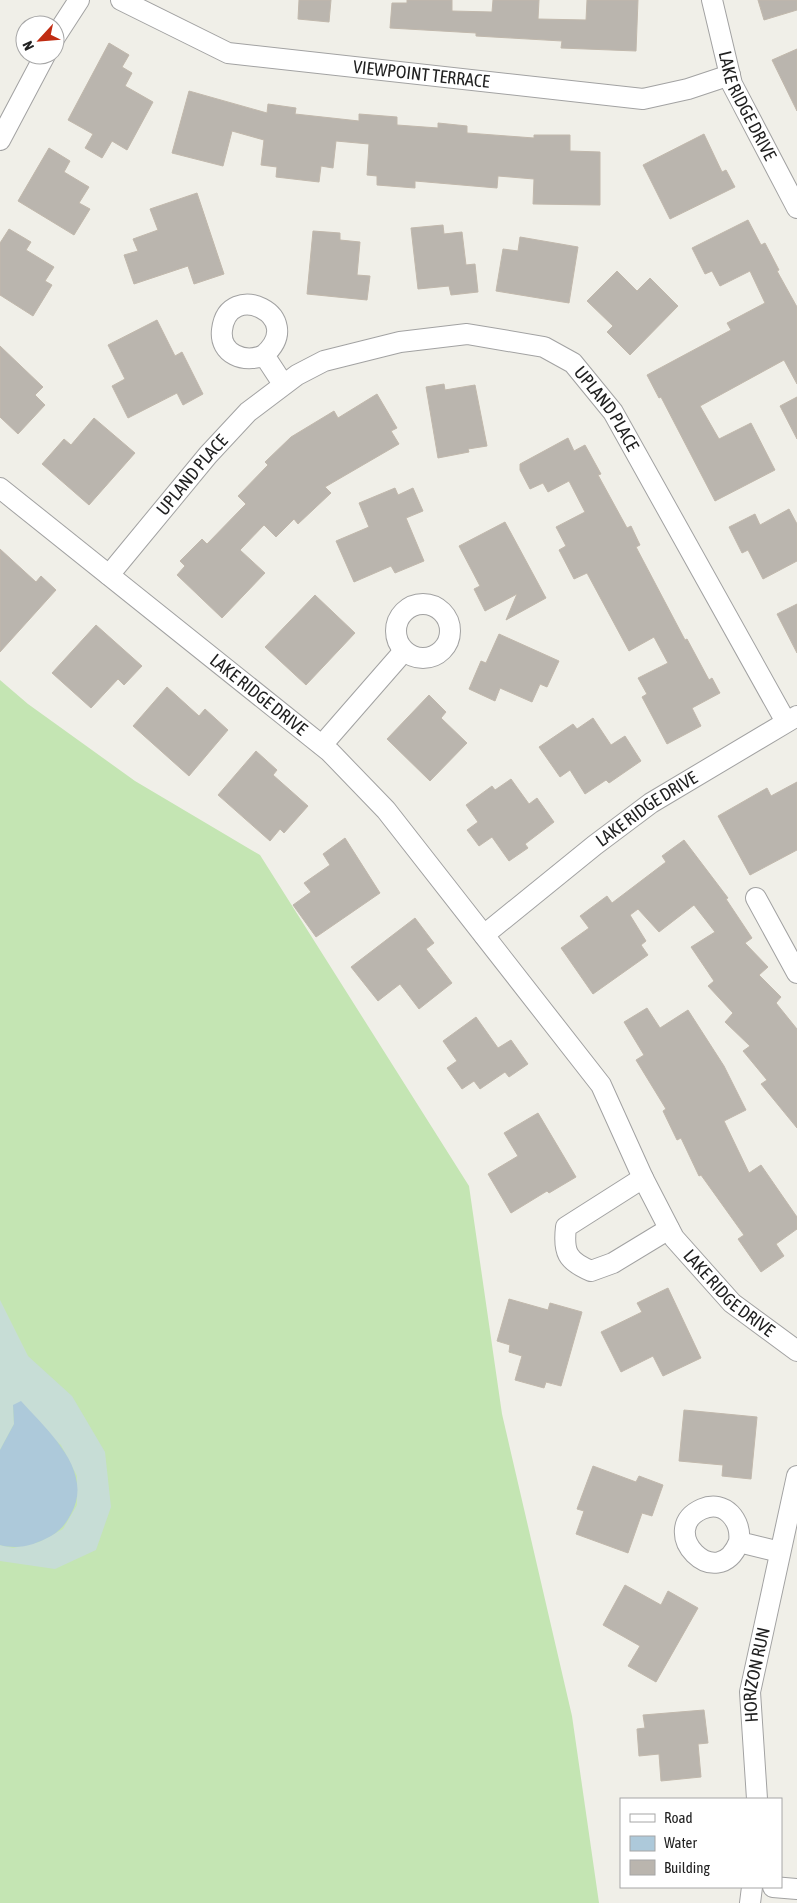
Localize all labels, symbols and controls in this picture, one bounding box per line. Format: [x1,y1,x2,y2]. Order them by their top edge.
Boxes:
north arrow [15,15,65,65]
text: N [19,38,37,53]
street label: LAKE RIDGE DRIVE [715,49,781,164]
street label: VIEWPOINT TERRACE [352,56,491,92]
street label: UPLAND PLACE [570,362,644,455]
street label: UPLAND PLACE [152,430,232,519]
street label: LAKE RIDGE DRIVE [206,649,312,740]
street label: LAKE RIDGE DRIVE [592,767,701,851]
street label: LAKE RIDGE DRIVE [679,1245,779,1341]
street label: HORIZON RUN [739,1625,774,1723]
legend [620,1798,782,1888]
text: Road [664,1809,693,1826]
text: Water [664,1834,697,1851]
text: Building [664,1859,710,1876]

